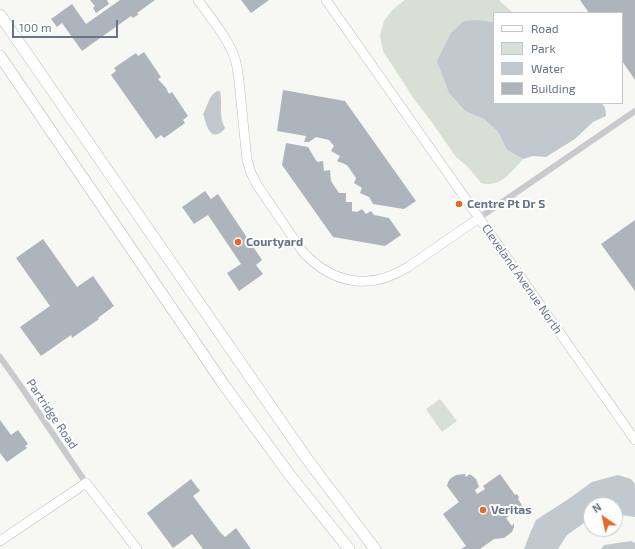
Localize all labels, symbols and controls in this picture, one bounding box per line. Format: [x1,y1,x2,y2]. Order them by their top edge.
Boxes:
scale bar [14,12,120,38]
legend [493,12,623,104]
text: 100 m [19,20,51,34]
text: Road [531,21,559,35]
text: Park [531,41,556,55]
text: Water [531,61,565,75]
text: Building [531,81,575,95]
place label: Centre Pt Dr S [467,197,545,211]
marker: Centre Pt Dr S [454,199,464,209]
street label: Cleveland Avenue North [479,221,565,337]
place label: Courtyard [246,235,303,249]
marker: Courtyard [233,237,243,247]
street label: Partridge Road [23,376,81,452]
north arrow [583,497,623,537]
text: N [590,500,603,515]
place label: Veritas [491,503,532,517]
marker: Veritas [478,505,488,515]

